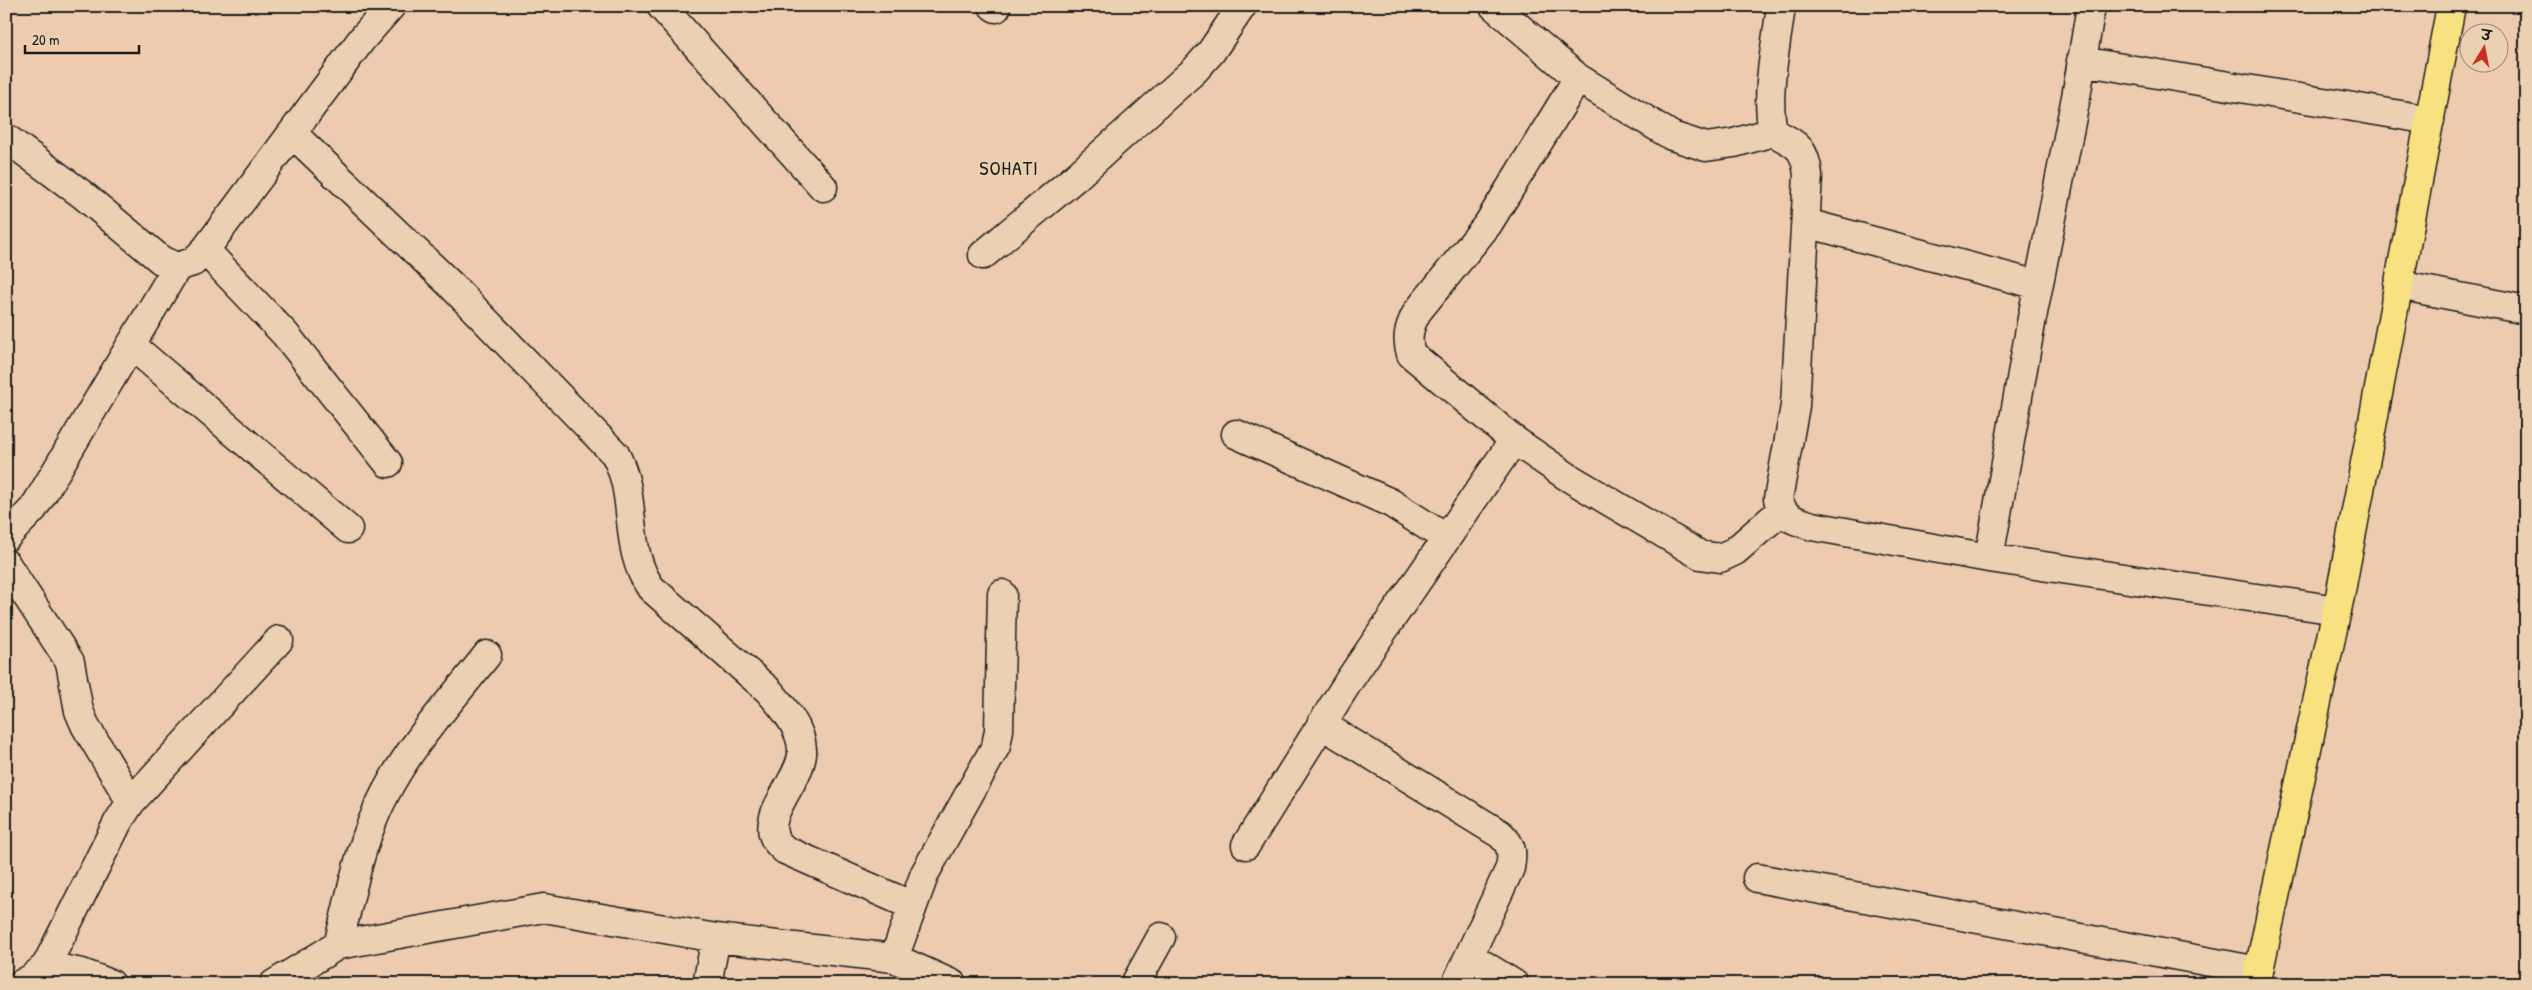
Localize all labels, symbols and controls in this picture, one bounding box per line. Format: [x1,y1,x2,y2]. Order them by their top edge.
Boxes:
scale bar [25,22,139,54]
north arrow [2460,22,2510,72]
text: उ [2478,24,2494,45]
text: 20 m [32,29,59,50]
district label: SOHATI [979,154,1039,181]

